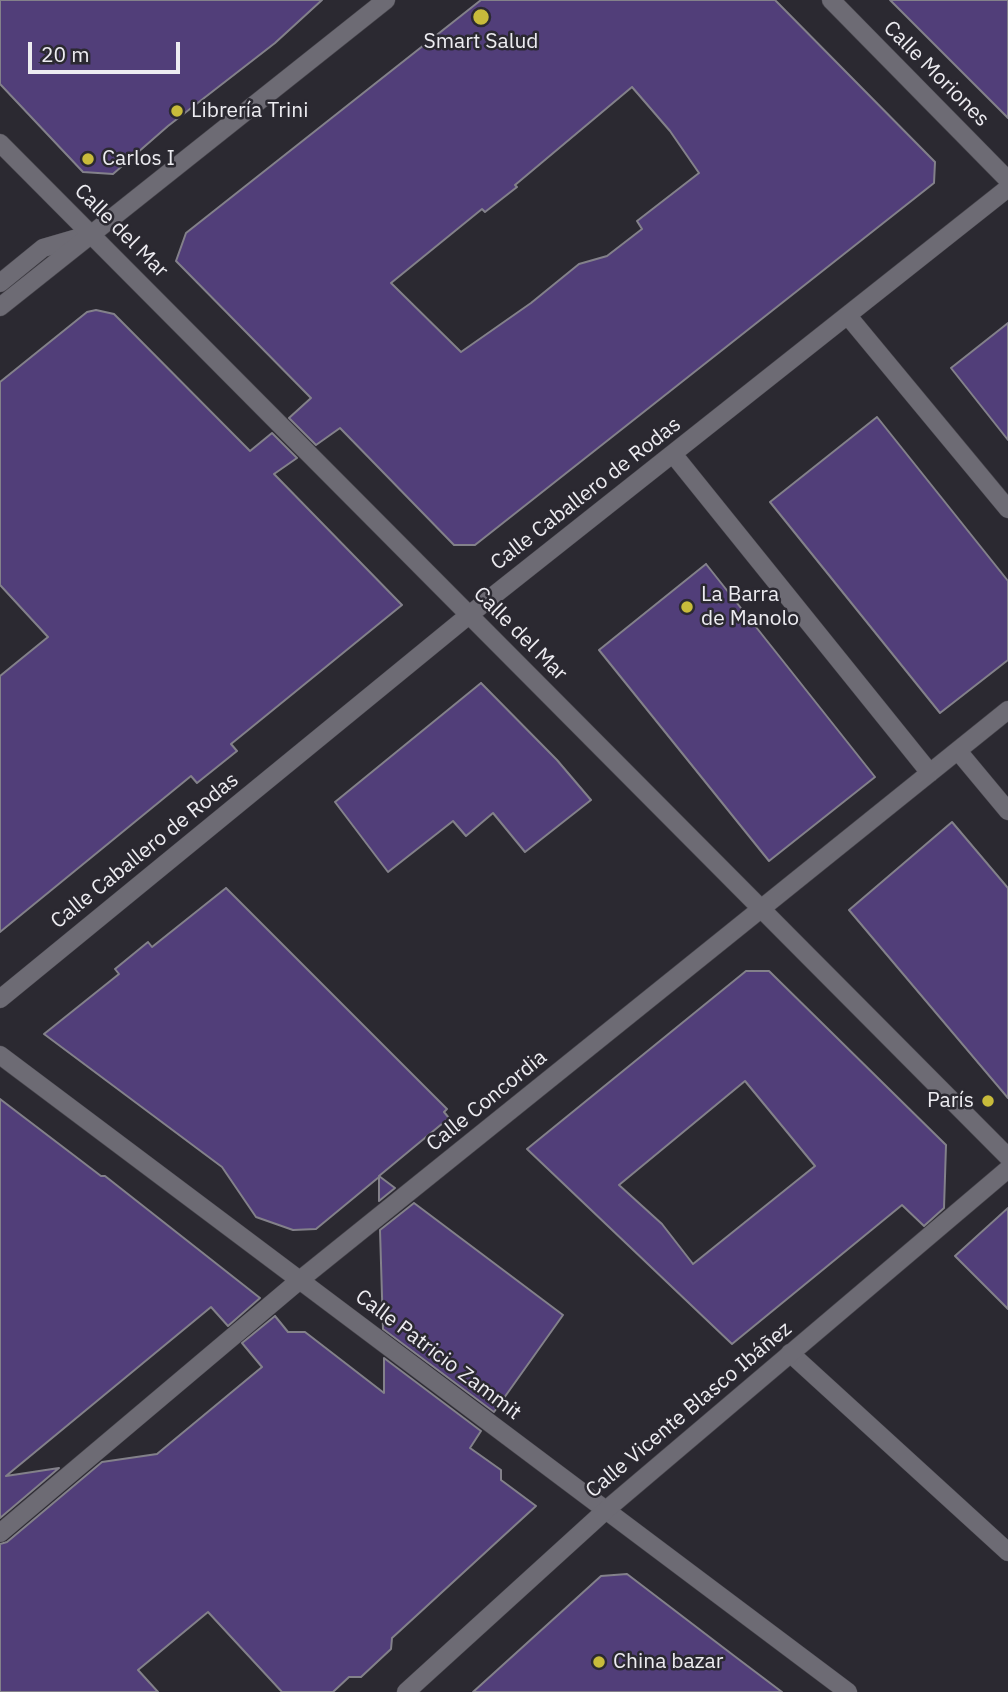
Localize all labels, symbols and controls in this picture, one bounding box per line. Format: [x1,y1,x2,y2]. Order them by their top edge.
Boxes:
marker: Smart Salud [471,7,491,27]
street label: Calle Moriones [878,16,994,132]
scale bar [32,28,184,72]
place label: Smart Salud [423,29,539,55]
text: 20 m [41,40,90,68]
place label: Librería Trini [191,98,308,124]
marker: Librería Trini [169,103,185,119]
place label: Carlos I [102,146,175,172]
marker: Carlos I [80,151,96,167]
street label: Calle del Mar [69,179,173,283]
street label: Calle Caballero de Rodas [486,412,686,576]
street label: Calle del Mar [468,582,572,686]
place label: La Barra de Manolo [701,582,799,632]
marker: La Barra de Manolo [679,599,695,615]
street label: Calle Caballero de Rodas [46,768,244,934]
street label: Calle Concordia [422,1045,552,1157]
place label: París [927,1088,974,1114]
marker: París [980,1093,996,1109]
street label: Calle Patricio Zammit [350,1284,526,1426]
street label: Calle Vicente Blasco Ibáñez [581,1317,797,1503]
place label: China bazar [613,1649,723,1675]
marker: China bazar [591,1654,607,1670]

